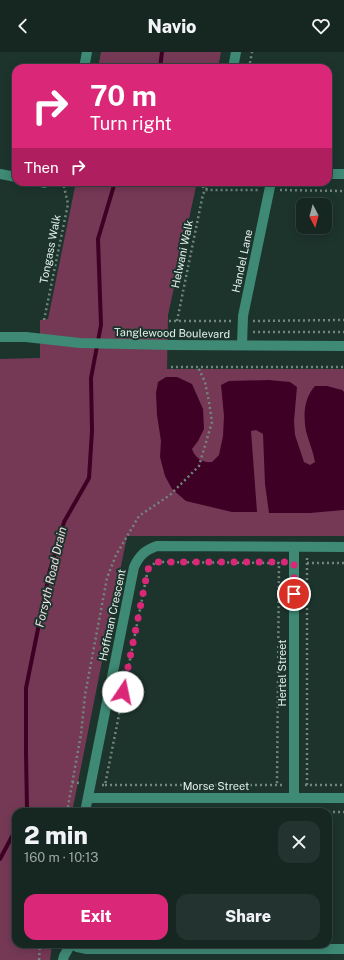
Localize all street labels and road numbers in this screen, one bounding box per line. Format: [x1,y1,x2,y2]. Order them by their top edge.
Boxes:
street label: Tongass Walk [37,213,63,285]
street label: Helwani Walk [169,219,195,289]
street label: Handel Lane [229,228,255,294]
street label: Tanglewood Boulevard [114,326,230,340]
street label: Hoffman Crescent [96,568,128,662]
street label: Hertel Street [276,639,288,707]
street label: Morse Street [183,780,249,792]

